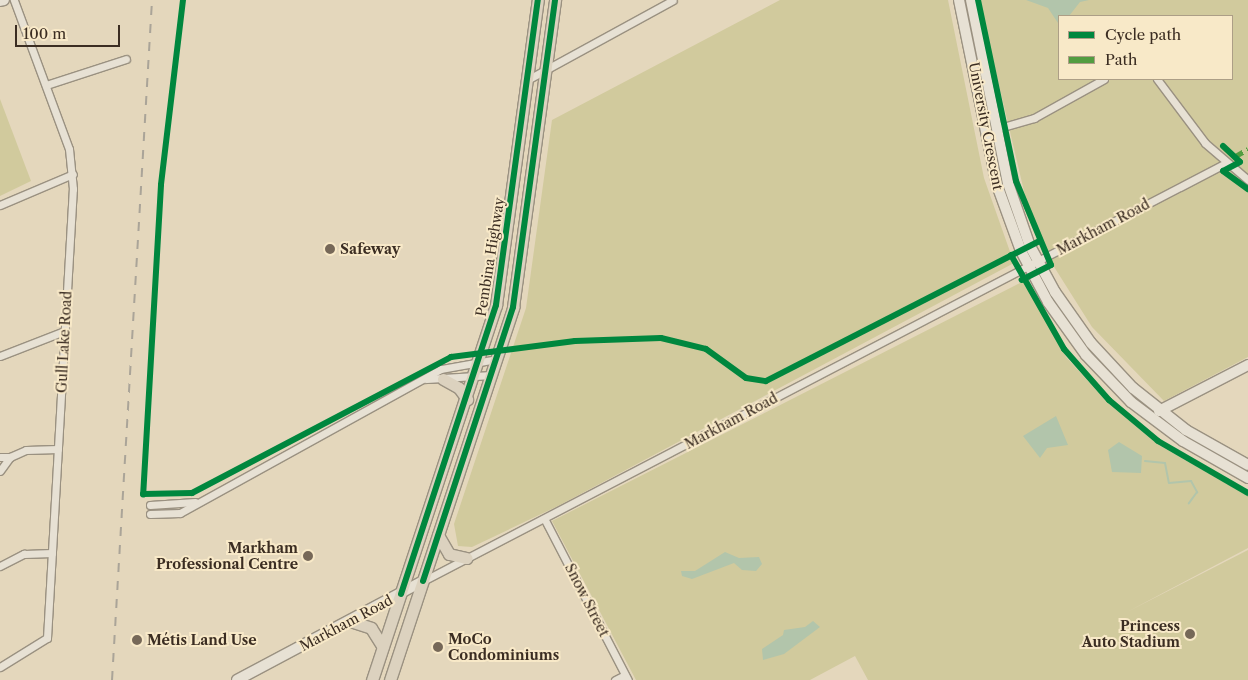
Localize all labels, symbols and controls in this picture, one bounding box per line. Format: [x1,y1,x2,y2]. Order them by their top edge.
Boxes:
scale bar [18,15,122,47]
legend [1058,15,1233,80]
text: 100 m [23,24,66,43]
text: Cycle path [1105,25,1181,44]
text: Path [1105,50,1137,69]
street label: University Crescent [965,60,1007,192]
street label: Markham Road [1054,195,1152,259]
street label: Pembina Highway [472,196,508,318]
place label: Safeway [340,241,400,257]
marker: Safeway [324,243,336,255]
street label: Gull Lake Road [53,291,75,393]
street label: Markham Road [682,389,780,453]
place label: Markham Professional Centre [156,540,298,572]
marker: Markham Professional Centre [302,550,314,562]
street label: Snow Street [561,560,613,640]
street label: Markham Road [297,591,395,655]
place label: Princess Auto Stadium [1082,618,1180,650]
marker: Princess Auto Stadium [1184,628,1196,640]
place label: MoCo Condominiums [448,631,559,664]
place label: Métis Land Use [147,632,257,648]
marker: Métis Land Use [131,634,143,646]
marker: MoCo Condominiums [432,641,444,653]

